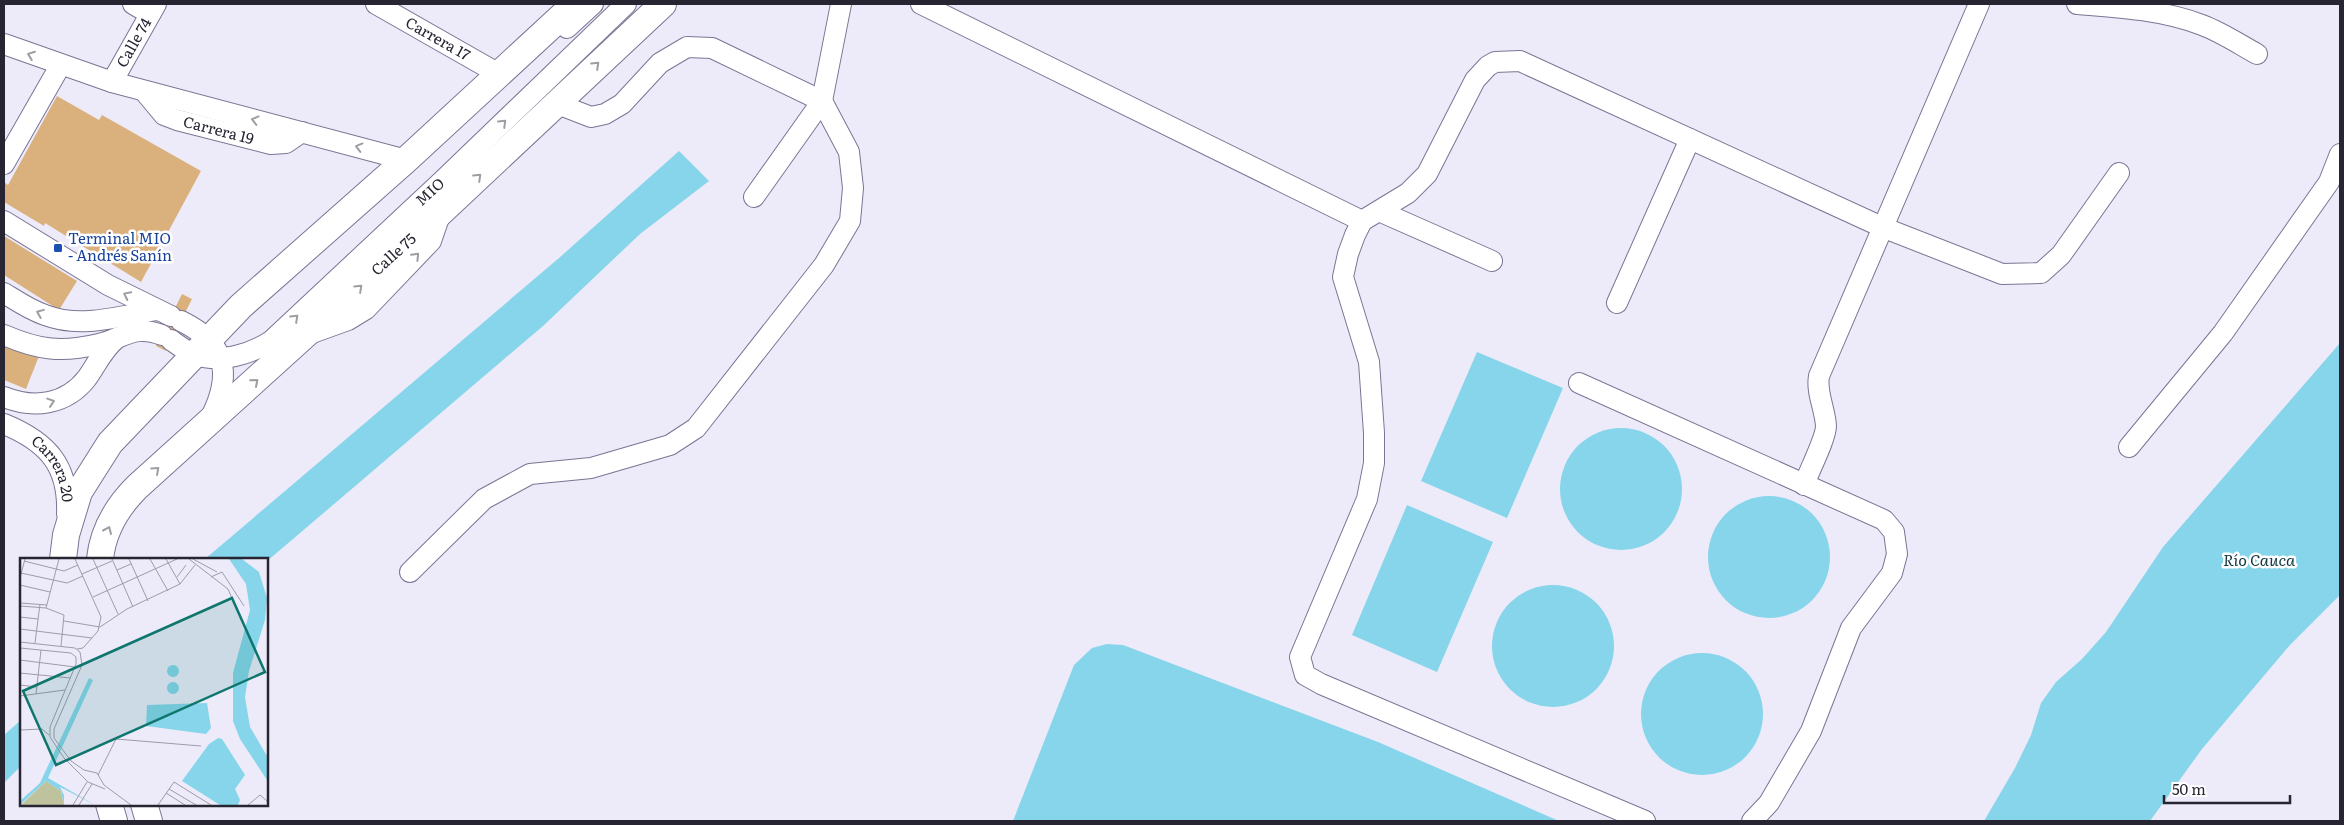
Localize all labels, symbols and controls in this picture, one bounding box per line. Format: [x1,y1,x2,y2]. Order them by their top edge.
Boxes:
street label: Carrera 17 [402,10,476,66]
street label: Calle 74 [110,13,156,71]
one-way arrow [27,51,35,61]
one-way arrow [591,62,600,71]
street label: Carrera 19 [181,109,257,149]
one-way arrow [250,115,259,126]
one-way arrow [497,120,506,129]
one-way arrow [356,143,364,153]
street label: MIO [409,171,449,211]
one-way arrow [472,174,481,183]
place label: Terminal MIO - Andrés Sanín [68,226,172,266]
street label: Calle 75 [365,227,421,280]
marker: Terminal MIO - Andrés Sanín [52,242,64,254]
one-way arrow [410,253,419,262]
one-way arrow [353,284,362,293]
one-way arrow [123,291,132,301]
one-way arrow [36,309,45,319]
one-way arrow [290,315,299,324]
one-way arrow [249,379,258,388]
one-way arrow [46,397,55,407]
street label: Carrera 20 [27,429,80,503]
one-way arrow [151,467,160,476]
one-way arrow [101,526,112,535]
water label: Río Cauca [2223,547,2296,571]
inset map [20,558,268,805]
scale bar [2164,772,2290,804]
text: 50 m [2172,777,2206,800]

